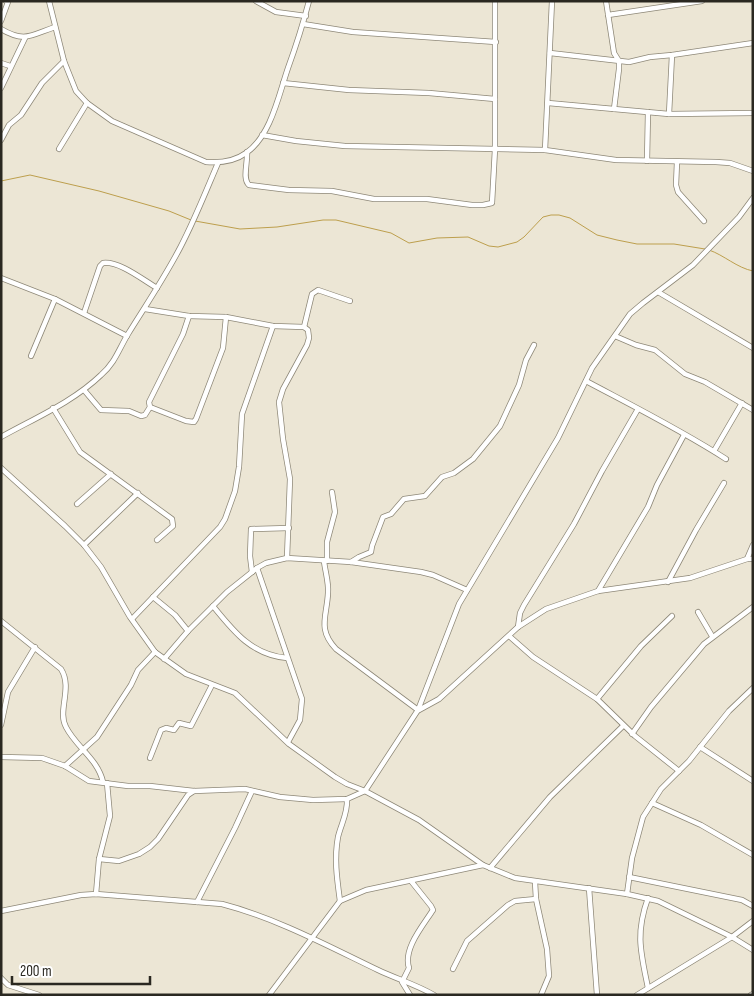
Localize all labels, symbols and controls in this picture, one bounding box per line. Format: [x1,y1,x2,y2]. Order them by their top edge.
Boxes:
scale bar [12,954,150,986]
text: 200 m [20,962,52,981]

